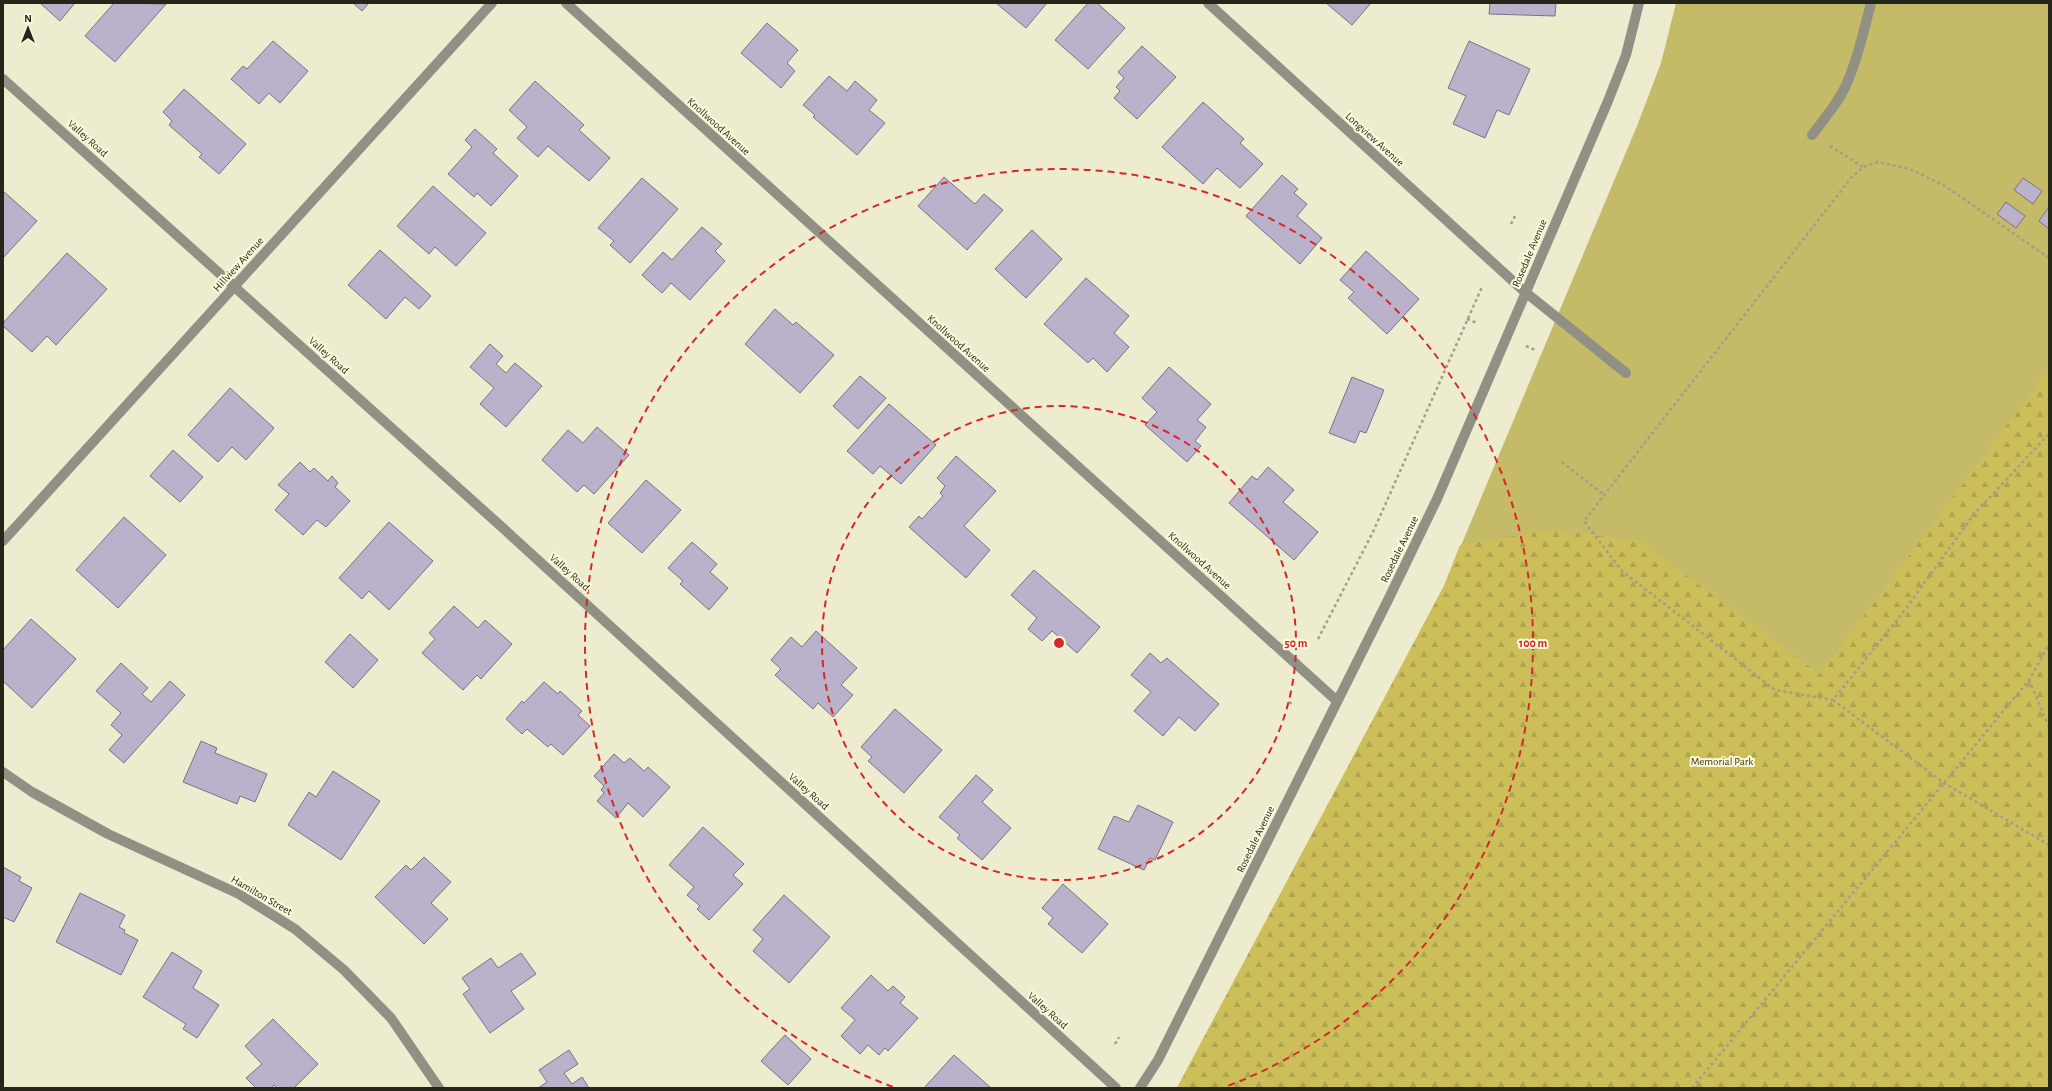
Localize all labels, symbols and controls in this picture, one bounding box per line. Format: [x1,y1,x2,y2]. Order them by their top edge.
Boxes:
north arrow [8,8,48,48]
text: N [24,13,32,24]
street label: Knollwood Avenue [685,96,752,157]
street label: Longview Avenue [1343,110,1406,168]
street label: Valley Road [66,118,110,159]
street label: Rosedale Avenue [1510,218,1549,289]
street label: Hillview Avenue [211,235,266,294]
street label: Knollwood Avenue [925,313,992,374]
street label: Valley Road [307,335,351,376]
street label: Rosedale Avenue [1379,514,1420,584]
street label: Knollwood Avenue [1166,530,1233,591]
street label: Valley Road [548,552,592,593]
centre of rings [1052,636,1066,650]
text: 50 m [1285,637,1308,649]
text: 100 m [1519,637,1547,649]
park label: Memorial Park [1691,756,1753,767]
street label: Valley Road [787,771,831,812]
street label: Rosedale Avenue [1235,804,1276,874]
street label: Hamilton Street [229,874,295,918]
street label: Valley Road [1026,990,1070,1031]

